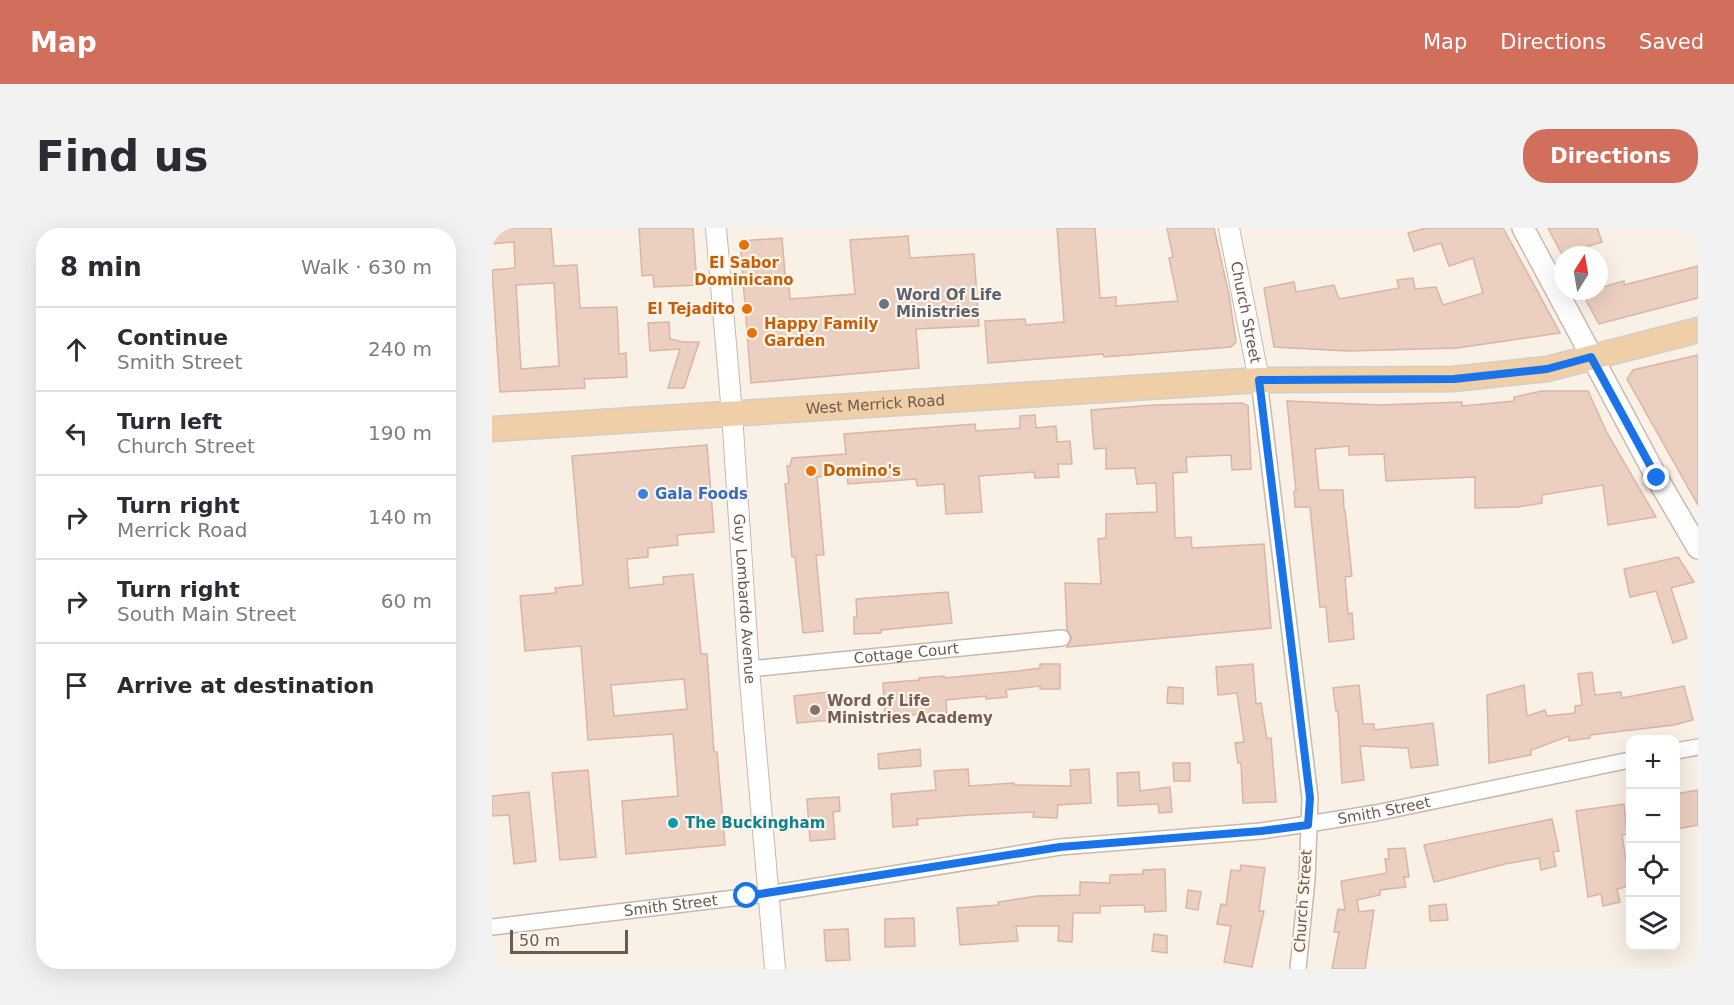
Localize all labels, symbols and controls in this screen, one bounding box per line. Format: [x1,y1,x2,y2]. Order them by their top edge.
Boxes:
text: Map [30,26,97,59]
text: Map [1423,30,1467,54]
text: Directions [1500,30,1606,54]
text: Saved [1639,30,1704,54]
button: Directions [1523,129,1698,183]
text: Find us [36,132,209,181]
marker: El Sabor Dominicano [737,238,751,252]
north arrow [1554,246,1608,300]
text: 8 min [60,252,142,282]
place label: El Sabor Dominicano [694,254,794,289]
text: Walk · 630 m [301,255,432,279]
street label: Church Street [1227,260,1265,365]
place label: Word Of Life Ministries [896,286,1002,321]
marker: Word Of Life Ministries [877,297,891,311]
place label: El Tejadito [647,300,735,318]
marker: El Tejadito [740,302,754,316]
place label: Happy Family Garden [764,315,879,350]
text: Continue [117,325,228,350]
marker: Happy Family Garden [745,326,759,340]
icon: ahead [60,333,93,366]
text: 240 m [368,337,432,361]
text: Smith Street [117,350,242,374]
street label: West Merrick Road [805,391,945,418]
text: Turn left [117,409,222,434]
icon: left [60,417,93,450]
text: 190 m [368,421,432,445]
text: Church Street [117,434,255,458]
place label: Domino's [823,462,901,480]
marker: Domino's [804,464,818,478]
route end [1643,464,1669,490]
place label: Gala Foods [655,485,748,503]
marker: Gala Foods [636,487,650,501]
text: Turn right [117,493,240,518]
icon: right [60,501,93,534]
text: 140 m [368,505,432,529]
street label: Guy Lombardo Avenue [730,513,759,685]
text: Merrick Road [117,518,247,542]
text: Turn right [117,577,240,602]
icon: right [60,585,93,618]
text: 60 m [381,589,432,613]
text: South Main Street [117,602,296,626]
street label: Cottage Court [853,639,960,668]
icon: arrive [60,669,93,702]
text: Arrive at destination [117,673,374,698]
place label: Word of Life Ministries Academy [827,692,993,727]
marker: Word of Life Ministries Academy [808,703,822,717]
map controls [1626,735,1680,951]
button: + [1626,735,1680,789]
button: − [1626,789,1680,843]
street label: Smith Street [1336,793,1432,828]
place label: The Buckingham [685,814,825,832]
marker: The Buckingham [666,816,680,830]
button: locate [1626,843,1680,897]
street label: Church Street [1290,849,1316,953]
route start [733,882,759,908]
street label: Smith Street [623,891,719,920]
button: layers [1626,897,1680,951]
scale bar [510,927,628,954]
text: 50 m [519,931,560,950]

